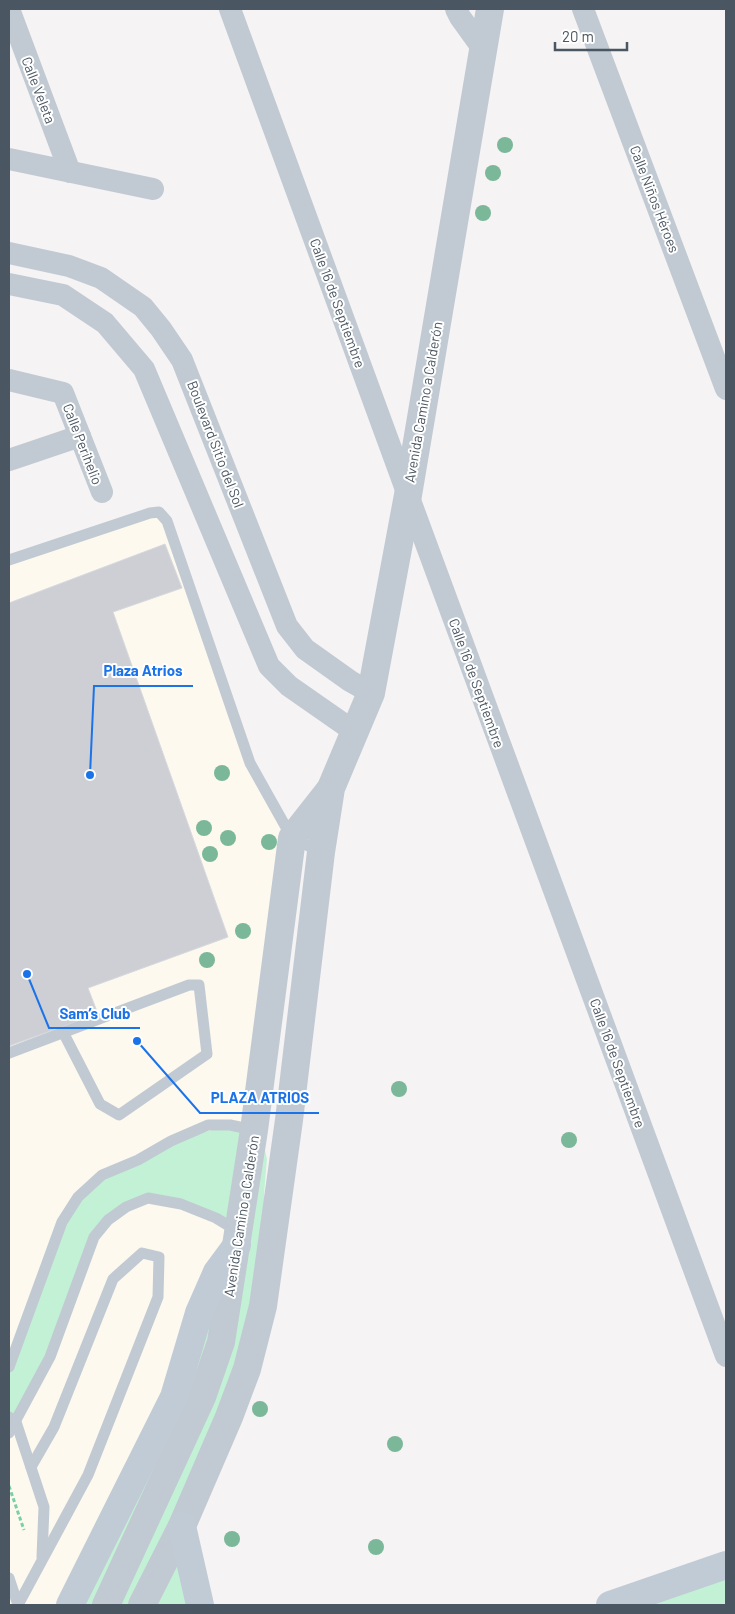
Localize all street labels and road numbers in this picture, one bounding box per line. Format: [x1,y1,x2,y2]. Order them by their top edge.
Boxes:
street label: Calle Veleta [18,54,60,126]
street label: Calle Niños Héroes [627,143,683,255]
street label: Calle 16 de Septiembre [307,236,369,370]
street label: Avenida Camino a Calderón [400,320,446,484]
street label: Boulevard Sitio del Sol [184,378,248,510]
street label: Calle Perihelio [60,401,106,487]
street label: Calle 16 de Septiembre [446,616,508,750]
street label: Calle 16 de Septiembre [587,996,649,1130]
street label: Avenida Camino a Calderón [220,1134,262,1298]

